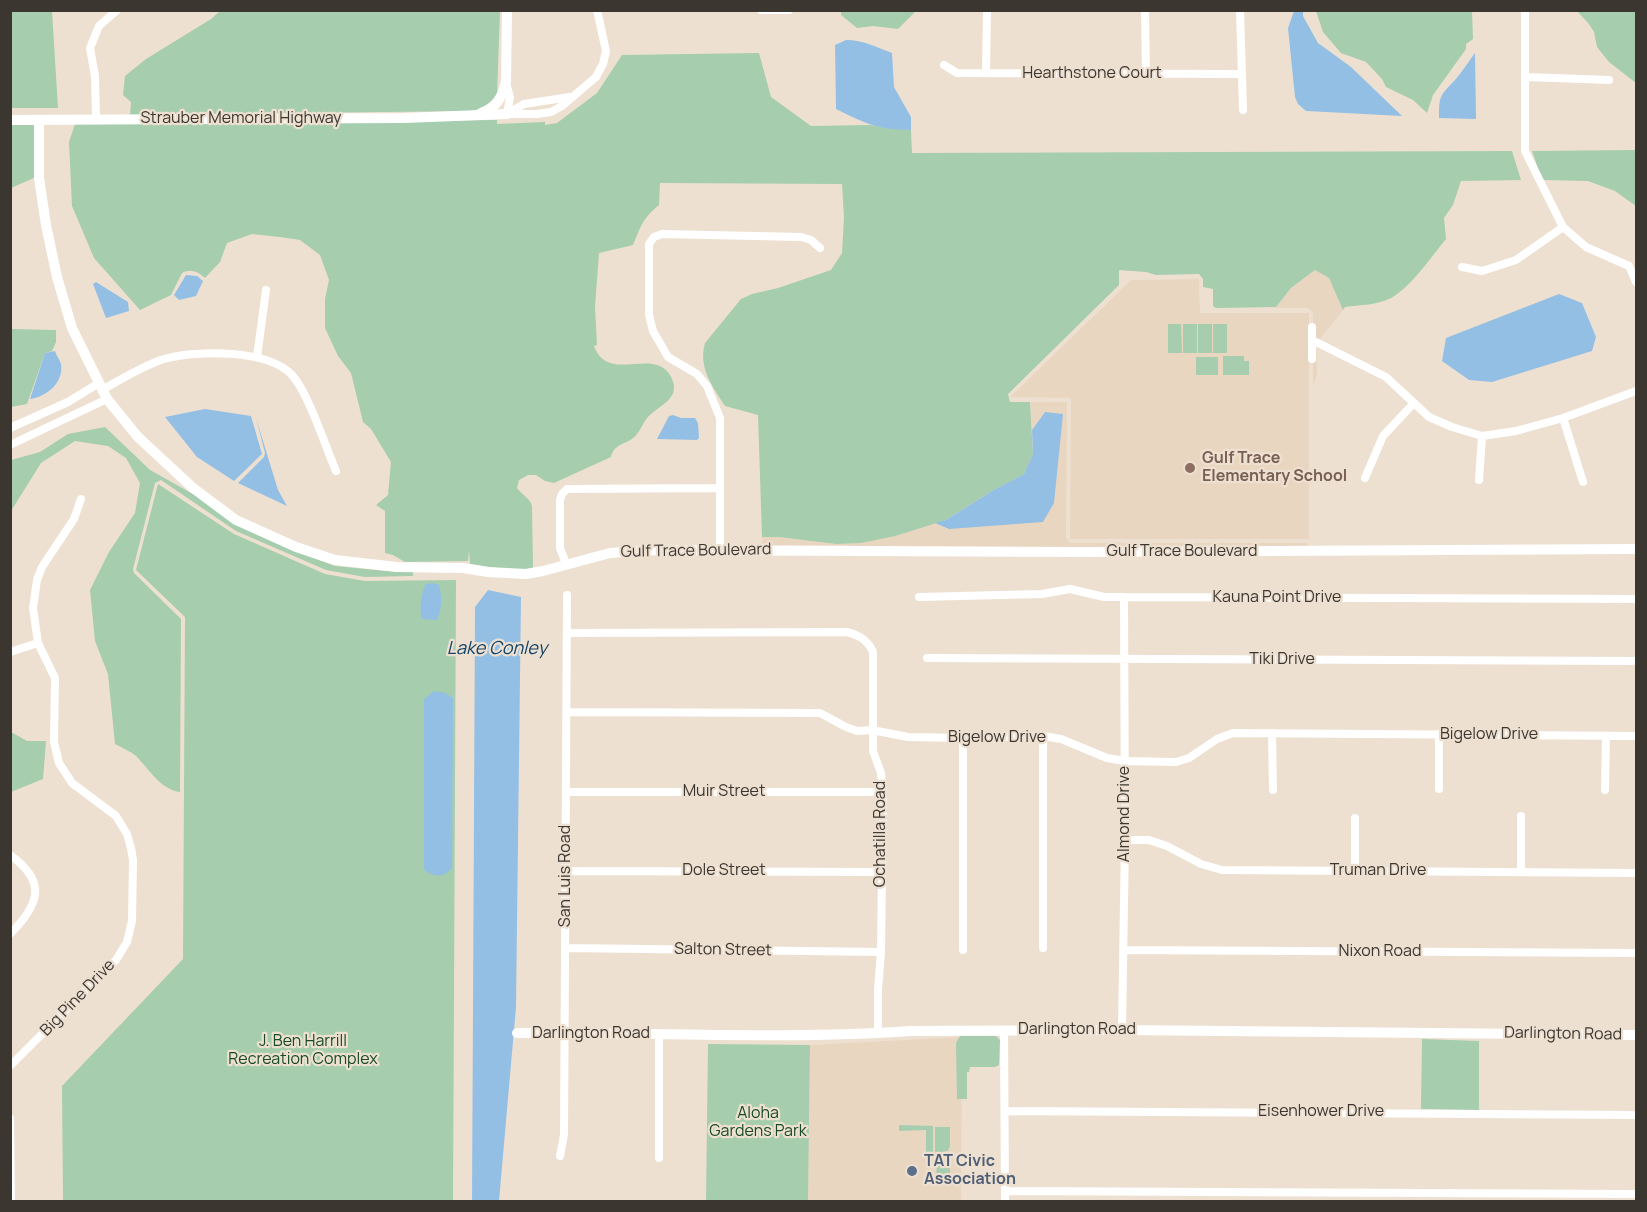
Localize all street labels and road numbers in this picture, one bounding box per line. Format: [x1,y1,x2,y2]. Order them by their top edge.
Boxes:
street label: Hearthstone Court [1022,64,1162,84]
street label: Strauber Memorial Highway [140,109,342,129]
street label: Gulf Trace Boulevard [620,540,772,562]
street label: Gulf Trace Boulevard [1107,542,1257,562]
street label: Kauna Point Drive [1213,588,1341,608]
street label: Tiki Drive [1249,650,1315,670]
street label: Bigelow Drive [1440,725,1538,745]
street label: Bigelow Drive [948,728,1046,748]
street label: Almond Drive [1115,766,1135,862]
street label: Ochatilla Road [871,781,891,887]
street label: Muir Street [683,782,765,802]
street label: San Luis Road [556,825,576,927]
street label: Dole Street [682,861,766,881]
street label: Truman Drive [1330,861,1426,881]
street label: Salton Street [674,940,772,960]
street label: Nixon Road [1339,942,1421,962]
street label: Big Pine Drive [37,956,119,1040]
street label: Darlington Road [1018,1020,1136,1040]
street label: Darlington Road [1504,1023,1622,1045]
street label: Darlington Road [532,1024,650,1044]
street label: Eisenhower Drive [1258,1102,1384,1122]

